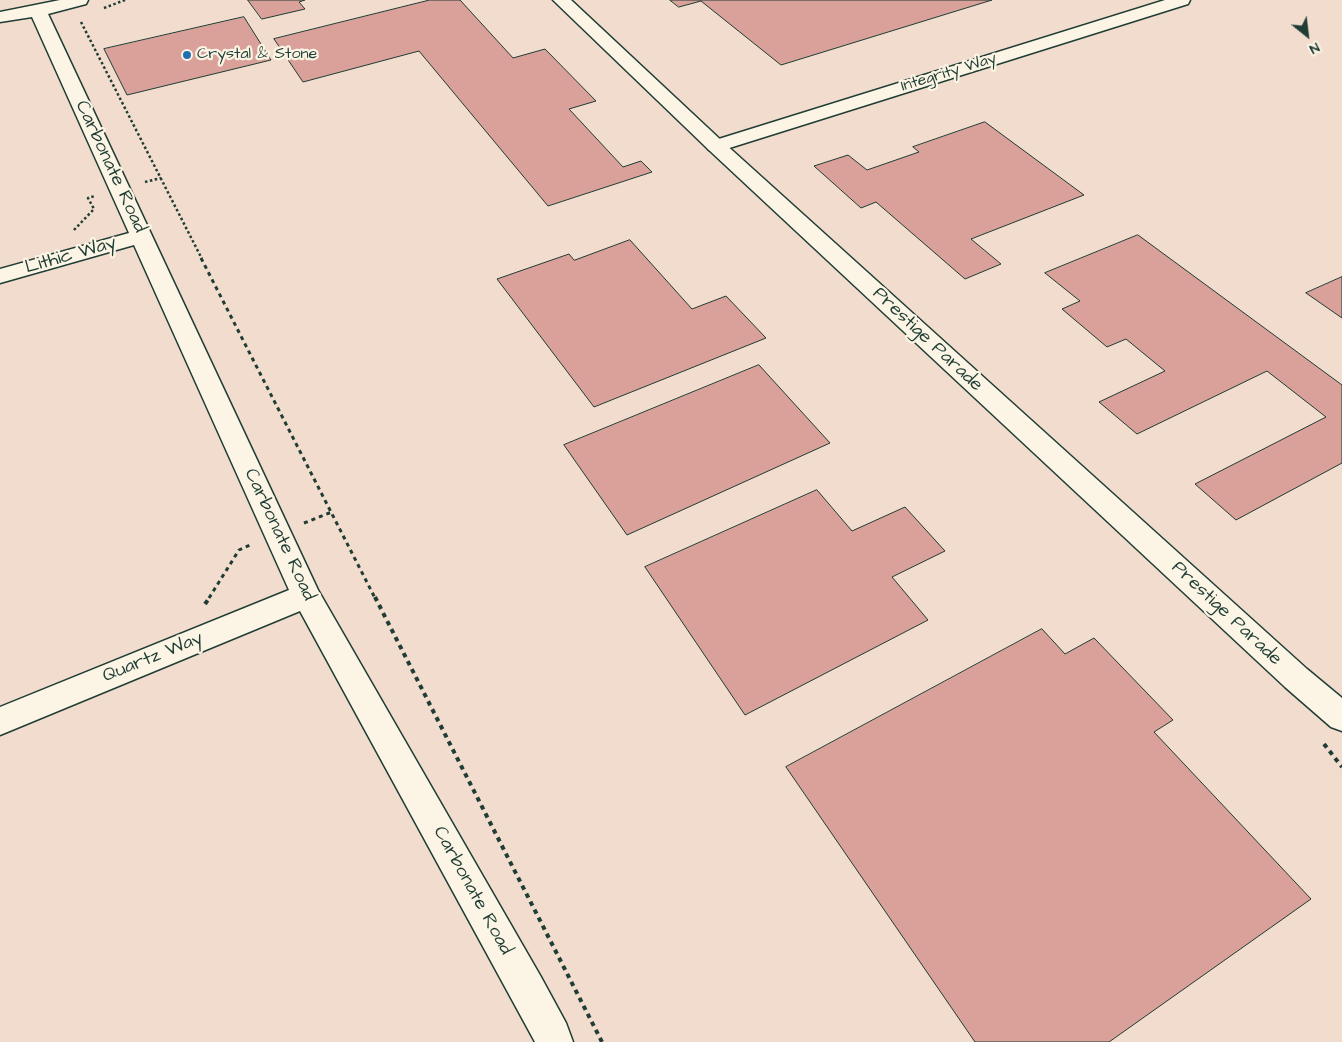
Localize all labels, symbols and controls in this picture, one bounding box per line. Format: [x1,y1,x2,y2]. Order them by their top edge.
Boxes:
north arrow [1282,10,1332,60]
text: N [1306,37,1323,59]
place label: Crystal & Stone [197,45,317,65]
marker: Crystal & Stone [181,49,193,61]
street label: Integrity Way [899,49,999,97]
street label: Carbonate Road [69,97,151,237]
street label: Lithic Way [23,232,119,280]
street label: Prestige Parade [867,283,987,397]
street label: Carbonate Road [238,465,320,605]
street label: Prestige Parade [1166,557,1286,671]
street label: Quartz Way [100,628,206,688]
street label: Carbonate Road [427,823,517,959]

